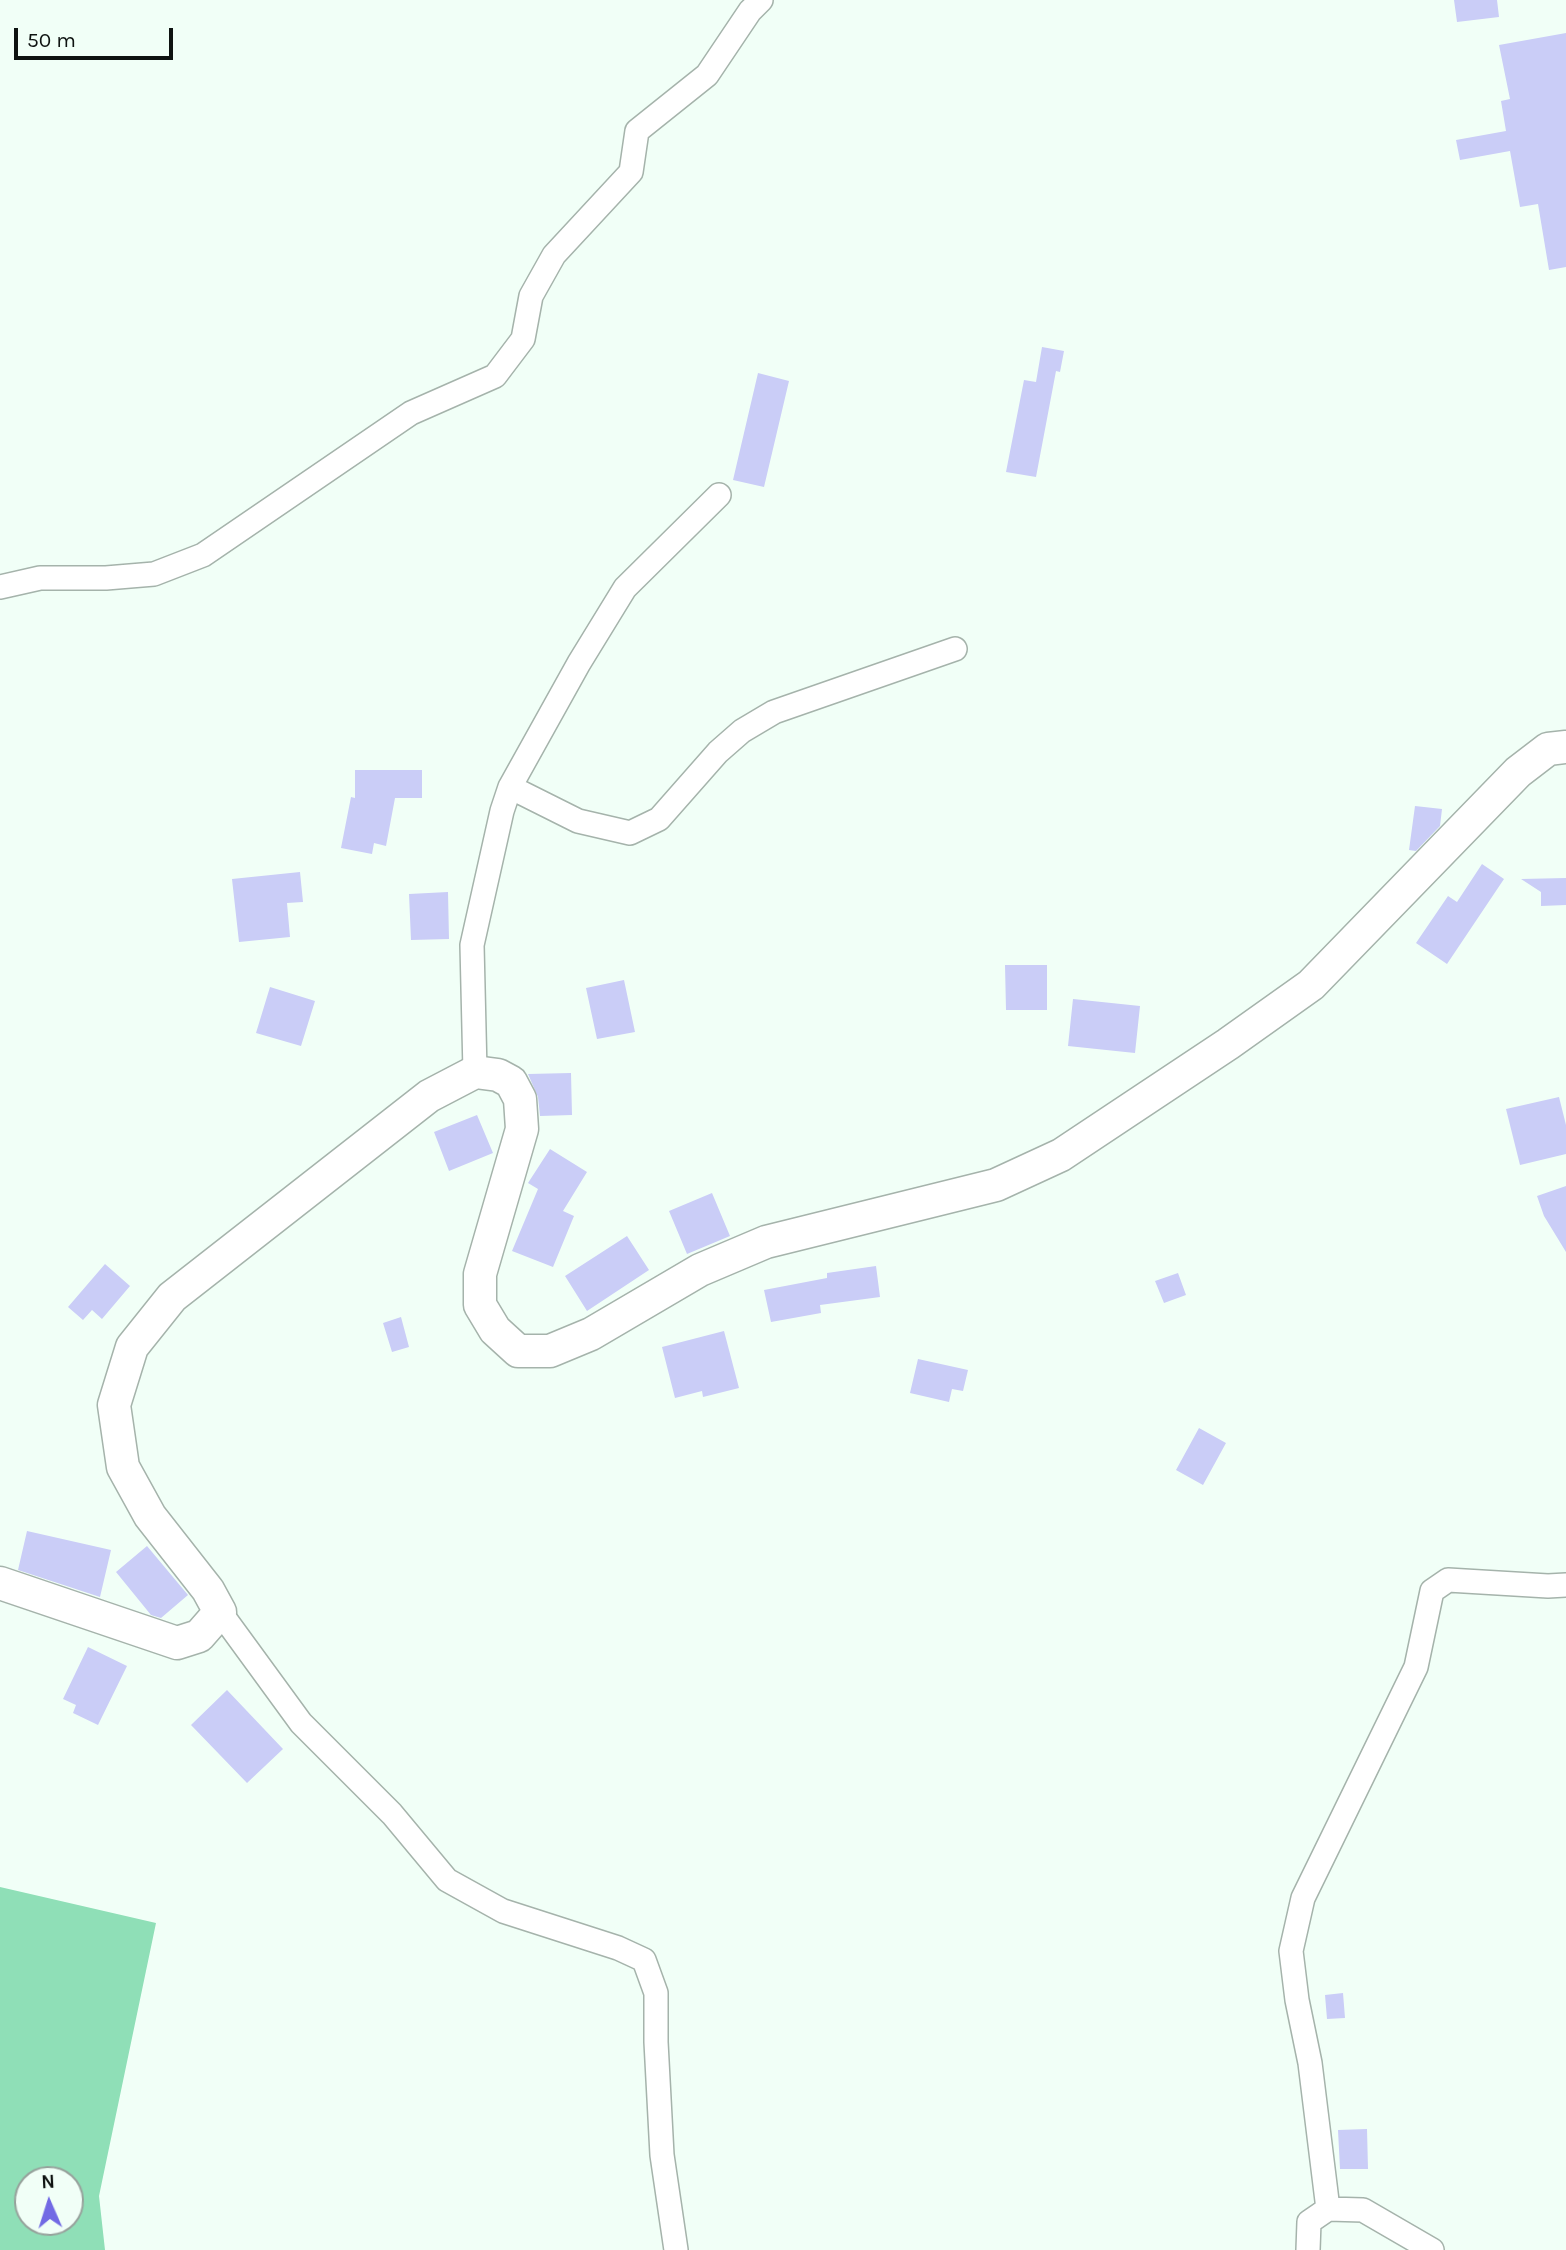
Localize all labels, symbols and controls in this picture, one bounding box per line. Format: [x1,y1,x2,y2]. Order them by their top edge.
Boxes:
scale bar [18,14,177,58]
text: 50 m [27,28,76,52]
north arrow [14,2166,84,2236]
text: N [41,2171,55,2193]

